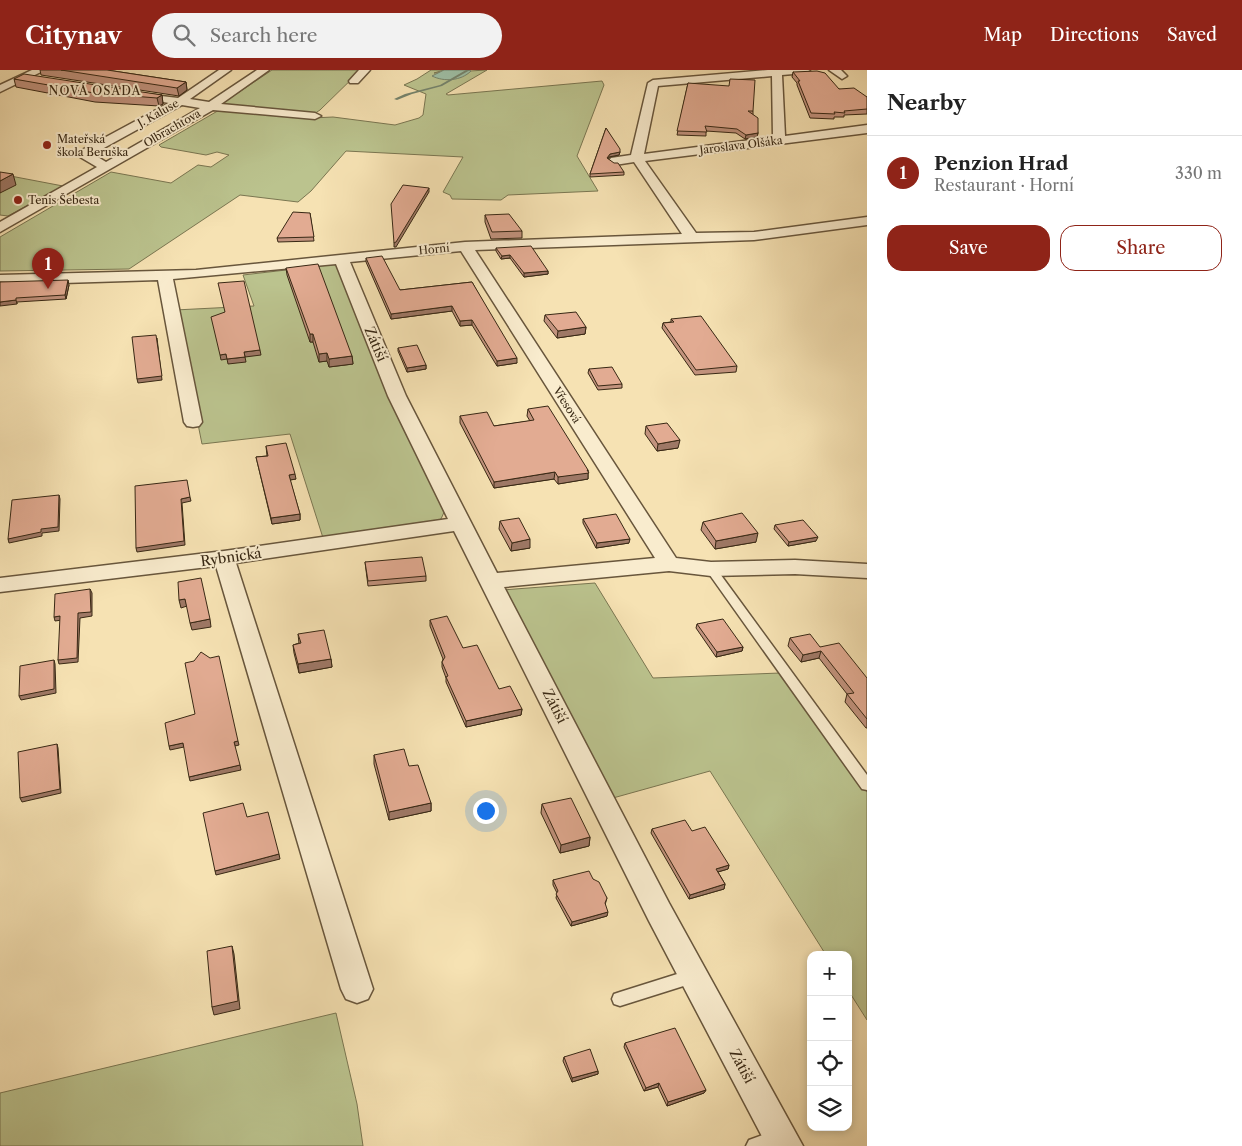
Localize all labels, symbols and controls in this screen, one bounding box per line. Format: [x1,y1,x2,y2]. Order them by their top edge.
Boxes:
search box [152,13,502,58]
text: Citynav [25,21,122,50]
icon: search [170,21,198,49]
text: Search here [210,24,317,47]
text: Map [983,24,1022,46]
text: Directions [1050,24,1139,46]
text: Saved [1167,24,1217,46]
district label: NOVÁ OSADA [49,82,142,98]
text: Nearby [887,90,966,115]
street label: J. Kaluse [133,96,181,131]
street label: Olbrachtova [141,106,203,150]
place label: Mateřská škola Beruška [57,132,129,159]
street label: Jaroslava Olšáka [697,133,783,157]
marker: Mateřská škola Beruška [41,139,53,151]
text: Penzion Hrad [934,152,1068,175]
text: 1 [899,163,907,183]
text: 330 m [1175,163,1222,183]
text: Restaurant · Horní [934,175,1074,195]
place label: Tenis Šebesta [28,192,99,207]
marker: Tenis Šebesta [12,194,24,206]
button: Save [887,225,1050,271]
button: Share [1060,225,1222,271]
street label: Horní [418,240,451,258]
pin: 1 [32,248,64,289]
street label: Zátiší [361,324,391,364]
street label: Vřesová [550,383,584,426]
street label: Rybnická [199,544,263,570]
street label: Zátiší [539,686,571,726]
your location [473,798,499,824]
map controls [807,951,852,1131]
button: + [807,951,852,996]
button: − [807,996,852,1041]
button: locate [807,1041,852,1086]
street label: Zátiší [726,1046,758,1086]
button: layers [807,1086,852,1131]

